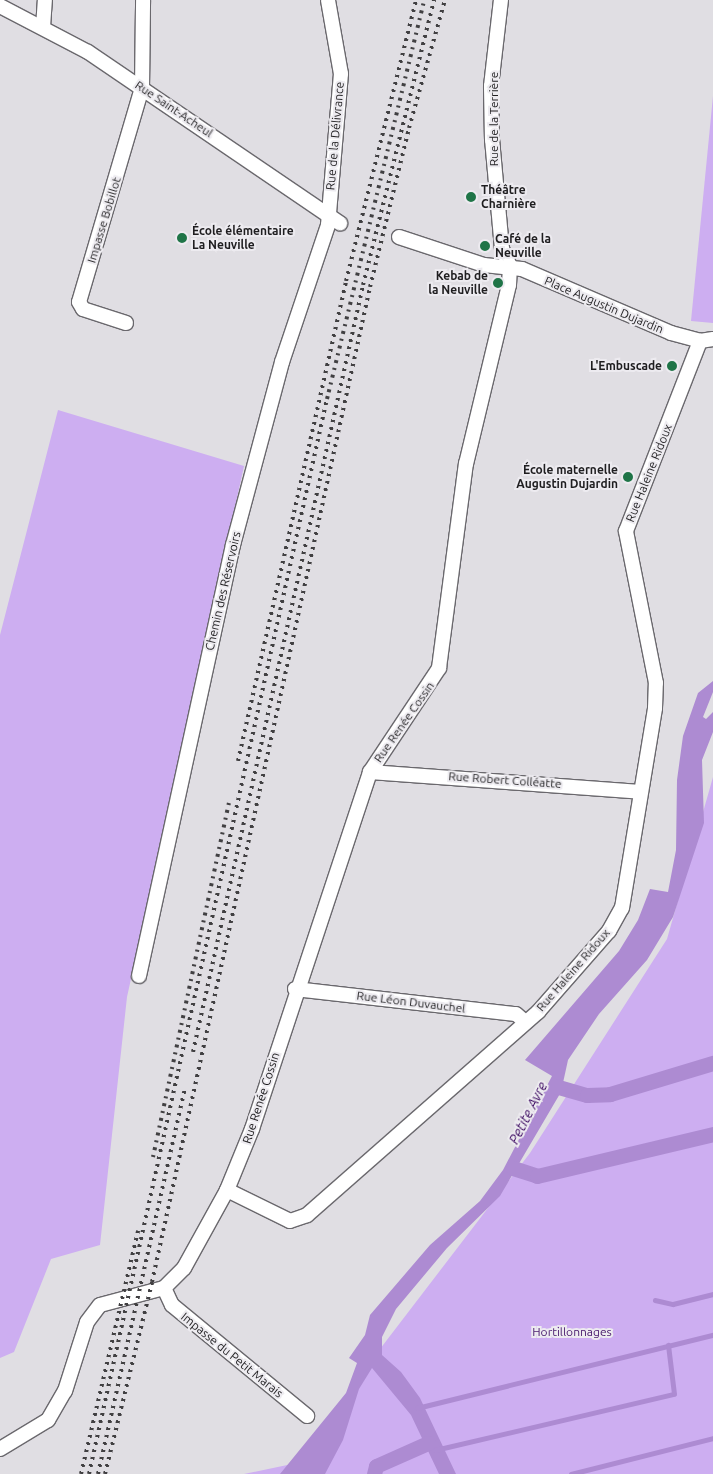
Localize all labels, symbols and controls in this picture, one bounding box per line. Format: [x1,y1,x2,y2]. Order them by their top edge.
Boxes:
street label: Rue de la Terrière [487,72,501,166]
street label: Rue Saint-Acheul [132,78,216,140]
street label: Rue de la Délivrance [323,81,347,191]
street label: Impasse Bobillot [84,175,124,265]
place label: Théâtre Charnière [481,183,536,211]
marker: Théâtre Charnière [465,191,477,203]
place label: École élémentaire La Neuville [192,224,294,252]
marker: École élémentaire La Neuville [176,232,188,244]
place label: Café de la Neuville [495,232,551,260]
marker: Café de la Neuville [479,240,491,252]
place label: Kebab de la Neuville [428,269,488,297]
street label: Place Augustin Dujardin [542,273,666,337]
marker: Kebab de la Neuville [492,277,504,289]
place label: L'Embuscade [590,359,662,373]
marker: L'Embuscade [666,360,678,372]
street label: Rue Haleine Ridoux [623,422,675,524]
place label: École maternelle Augustin Dujardin [516,463,618,491]
marker: École maternelle Augustin Dujardin [622,471,634,483]
street label: Chemin des Réservoirs [202,530,244,652]
street label: Rue Renée Cossin [371,679,437,765]
street label: Rue Robert Colléatte [448,769,562,791]
street label: Rue Haleine Ridoux [533,926,613,1014]
street label: Rue Léon Duvauchel [356,988,466,1016]
street label: Rue Renée Cossin [239,1051,283,1145]
water label: Petite Avre [505,1079,551,1147]
street label: Impasse du Petit Marais [178,1309,286,1401]
park label: Hortillonnages [532,1325,612,1339]

